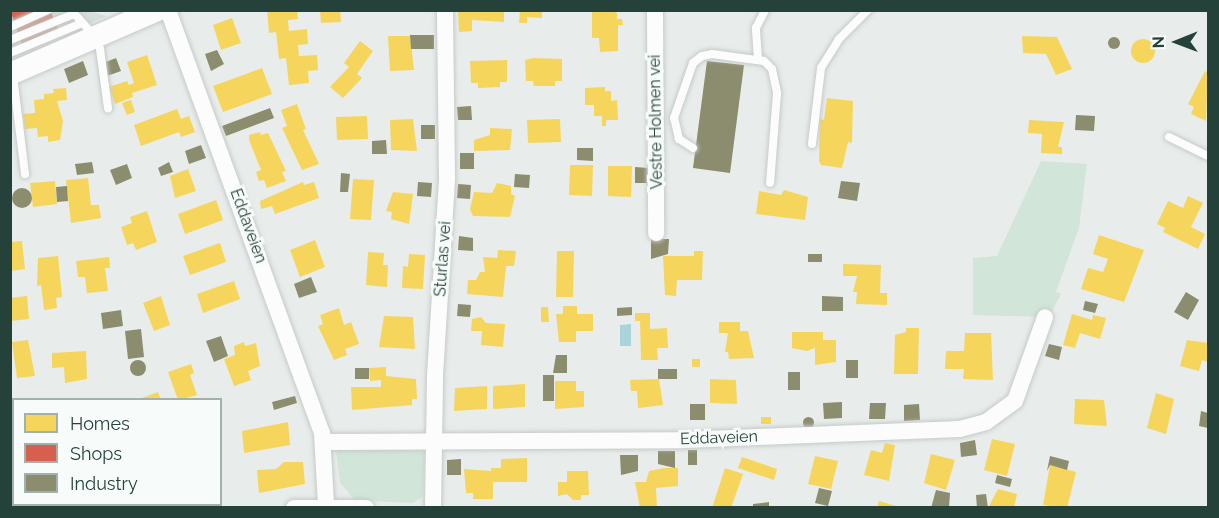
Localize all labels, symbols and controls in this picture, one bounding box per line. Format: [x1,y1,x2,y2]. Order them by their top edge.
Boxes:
north arrow [1147,12,1207,72]
text: N [1149,36,1168,49]
street label: Vestre Holmen vei [645,54,667,190]
street label: Eddaveien [226,186,270,266]
street label: Sturlas vei [431,220,455,298]
legend [12,398,222,506]
text: Homes [70,413,130,434]
street label: Eddaveien [680,427,758,449]
text: Shops [70,443,122,464]
text: Industry [70,473,138,494]

